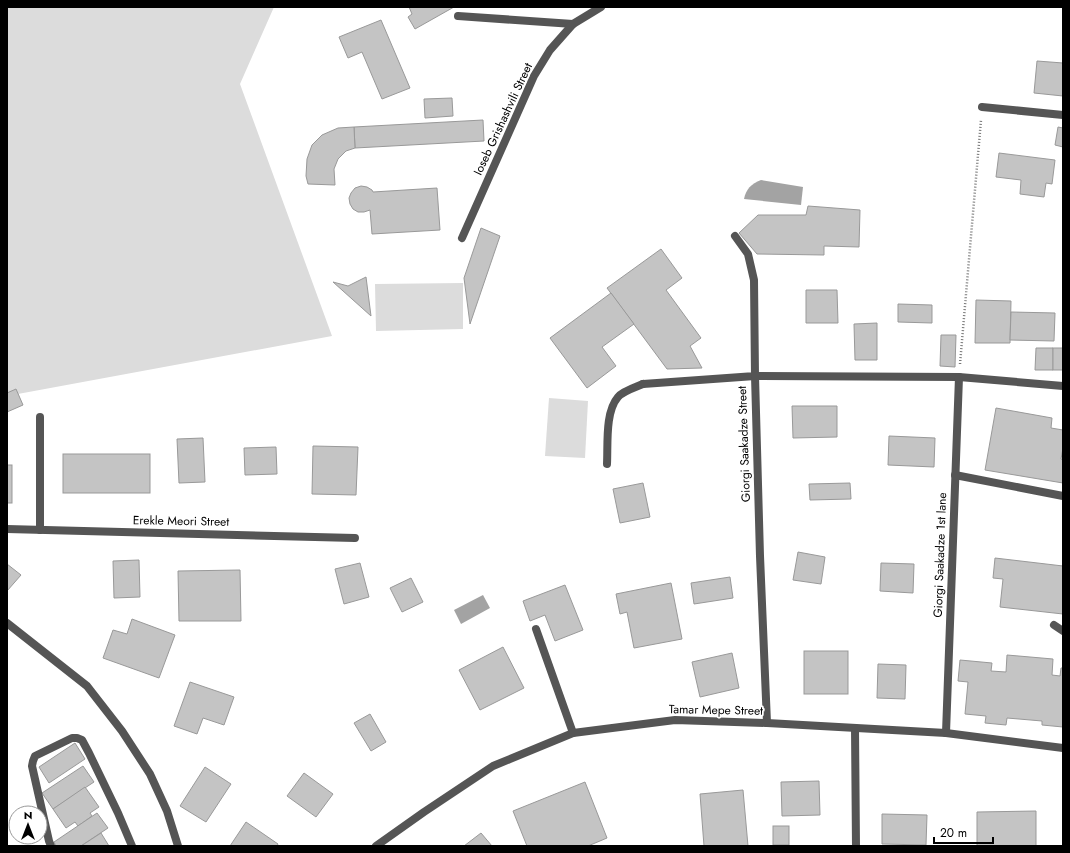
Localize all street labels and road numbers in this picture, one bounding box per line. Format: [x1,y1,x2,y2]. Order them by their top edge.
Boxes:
street label: Ioseb Grishashvili Street [469,60,537,178]
street label: Giorgi Saakadze Street [733,385,755,502]
street label: Giorgi Saakadze 1st lane [929,492,951,618]
street label: Erekle Meori Street [133,511,229,531]
street label: Tamar Mepe Street [669,700,763,720]

